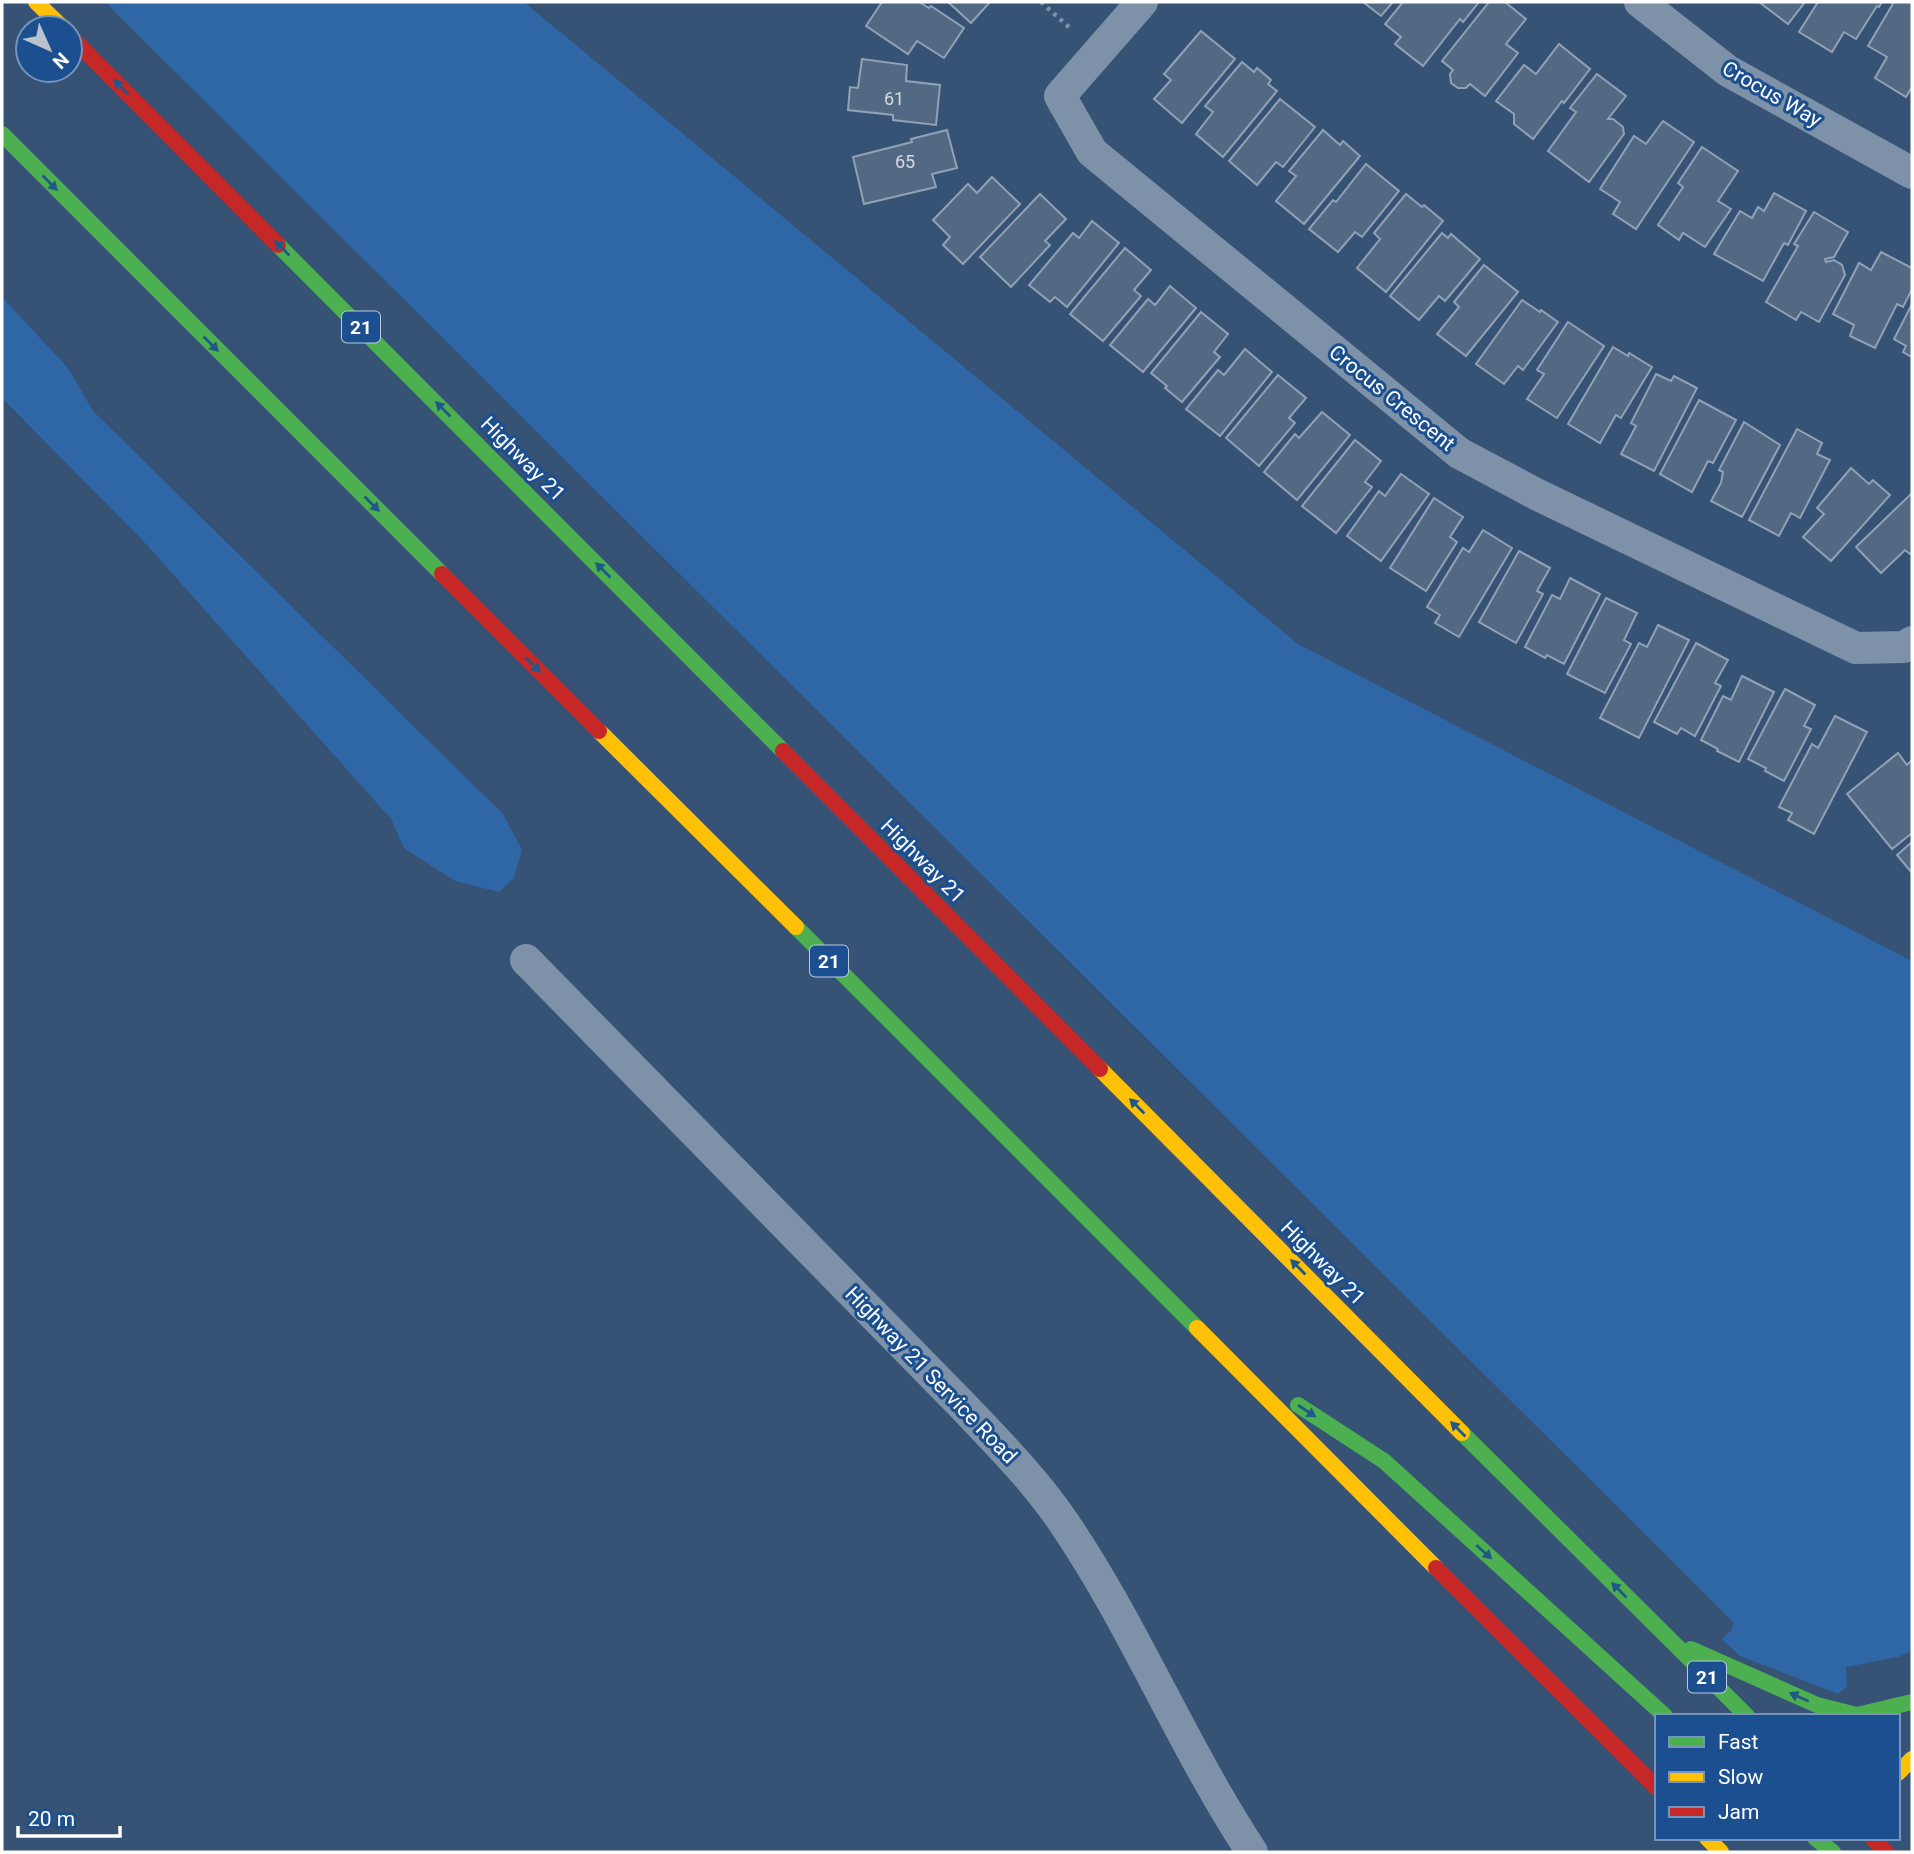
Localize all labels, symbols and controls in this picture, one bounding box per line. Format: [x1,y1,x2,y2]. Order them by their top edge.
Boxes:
north arrow [14,14,84,84]
text: N [48,48,74,74]
street label: Crocus Way [1718,56,1826,132]
one-way arrow [113,78,130,95]
house number: 61 [884,88,904,109]
house number: 65 [895,151,915,172]
one-way arrow [41,174,58,190]
one-way arrow [274,240,291,256]
road number: 21 [342,312,380,342]
one-way arrow [202,335,219,352]
street label: Crocus Crescent [1324,340,1460,456]
one-way arrow [434,400,451,417]
street label: Highway 21 [476,412,570,506]
one-way arrow [363,496,380,513]
one-way arrow [595,561,612,578]
one-way arrow [524,656,540,673]
street label: Highway 21 [876,814,970,908]
road number: 21 [810,945,848,976]
one-way arrow [1130,1098,1146,1115]
street label: Highway 21 [1276,1216,1370,1310]
one-way arrow [1290,1260,1307,1276]
street label: Highway 21 Service Road [840,1282,1022,1468]
one-way arrow [1297,1404,1316,1417]
one-way arrow [1450,1420,1467,1437]
one-way arrow [1475,1544,1493,1560]
one-way arrow [1611,1582,1628,1598]
road number: 21 [1688,1662,1726,1693]
one-way arrow [1789,1691,1809,1703]
legend [1655,1714,1900,1840]
text: Fast [1718,1730,1759,1754]
text: Slow [1718,1765,1764,1789]
scale bar [18,1794,119,1838]
text: Jam [1718,1800,1759,1824]
text: 20 m [28,1807,75,1831]

